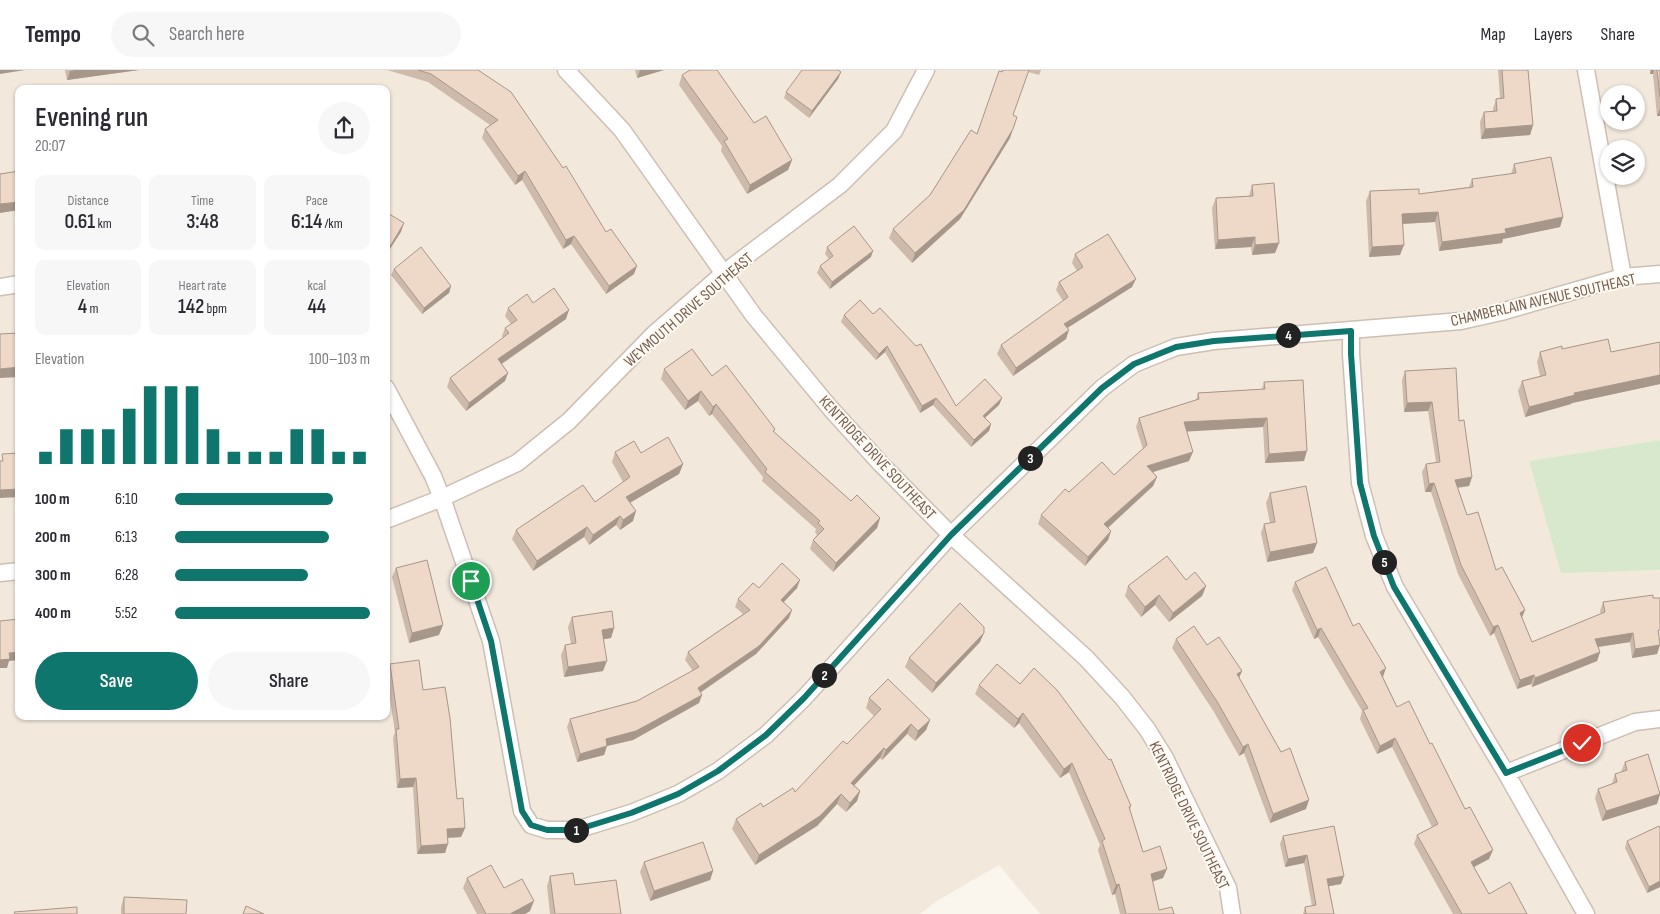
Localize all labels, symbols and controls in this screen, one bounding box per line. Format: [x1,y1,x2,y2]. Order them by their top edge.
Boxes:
search box [111,12,461,57]
text: Tempo [25,20,81,49]
icon: search [129,21,157,49]
text: Search here [169,23,245,46]
text: Map [1481,24,1506,45]
text: Layers [1534,24,1573,45]
text: Share [1601,24,1635,45]
map controls [1600,85,1645,185]
button: locate [1600,85,1645,130]
text: Evening run [35,101,148,134]
button: share [318,102,370,154]
text: 20:07 [35,137,65,156]
button: layers [1600,140,1645,185]
text: Distance [68,192,109,209]
text: Time [191,192,214,209]
text: Pace [306,192,328,209]
text: 0.61 [65,209,95,234]
text: 3:48 [186,209,219,234]
text: 6:14 [291,209,322,234]
text: km [95,215,112,232]
text: /km [322,215,343,232]
street label: WEYMOUTH DRIVE SOUTHEAST [621,249,758,371]
street label: CHAMBERLAIN AVENUE SOUTHEAST [1449,270,1638,331]
text: Elevation [67,277,110,294]
text: Heart rate [179,277,226,294]
text: kcal [308,277,326,294]
text: 4 [78,294,87,319]
text: 142 [178,294,204,319]
text: 44 [307,294,326,319]
text: m [87,300,98,317]
text: bpm [204,300,227,317]
pin: 4 [1276,322,1300,348]
text: 4 [1285,327,1292,344]
text: Elevation [35,350,84,369]
text: 100–103 m [309,350,370,369]
street label: KENTRIDGE DRIVE SOUTHEAST [814,392,940,524]
pin: 3 [1018,446,1042,470]
text: 3 [1027,450,1034,467]
text: 100 m [35,490,70,509]
text: 6:10 [115,490,138,509]
text: 200 m [35,528,70,547]
text: 6:13 [115,528,137,547]
pin: 5 [1372,550,1396,574]
text: 5 [1381,554,1388,571]
pin [450,560,492,602]
text: 300 m [35,566,71,585]
text: 6:28 [115,566,139,585]
icon: arrive [457,567,485,595]
text: 400 m [35,604,71,623]
text: 5:52 [115,604,137,623]
button: Save [35,652,198,710]
button: Share [208,652,370,710]
pin: 2 [812,662,836,688]
text: 2 [821,667,828,684]
pin [1561,722,1603,764]
icon: check [1568,729,1596,757]
street label: KENTRIDGE DRIVE SOUTHEAST [1144,738,1233,893]
pin: 1 [564,818,588,842]
text: 1 [574,822,579,839]

